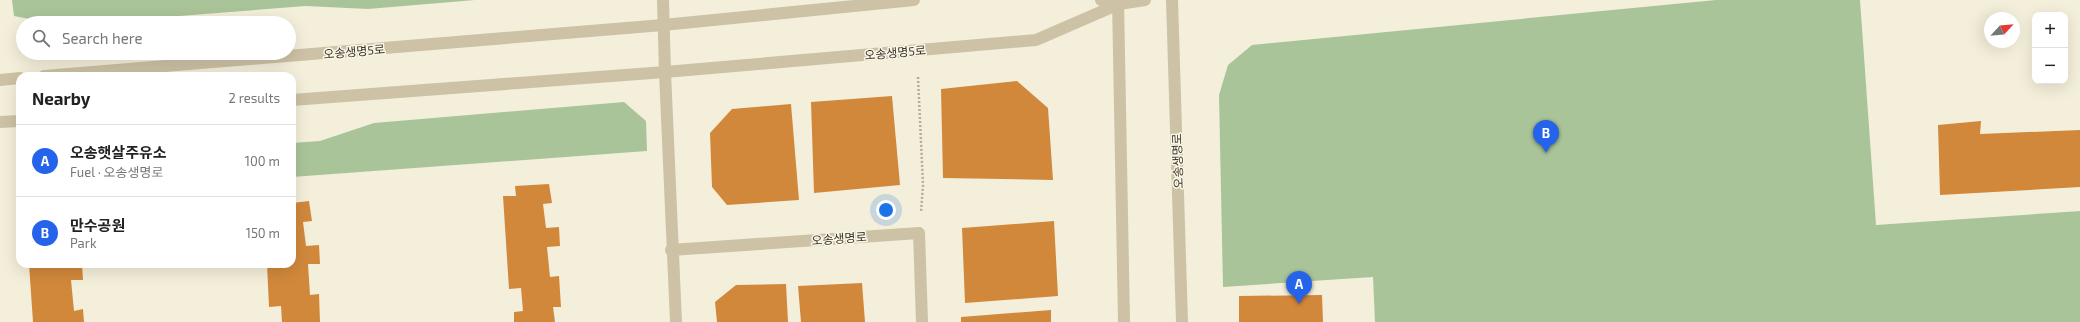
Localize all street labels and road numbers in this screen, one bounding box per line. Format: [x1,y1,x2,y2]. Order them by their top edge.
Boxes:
street label: 오송생명5로 [323,41,385,61]
street label: 오송생명5로 [864,42,926,62]
street label: 오송생명로 [1169,133,1185,189]
street label: 오송생명로 [811,229,867,247]

